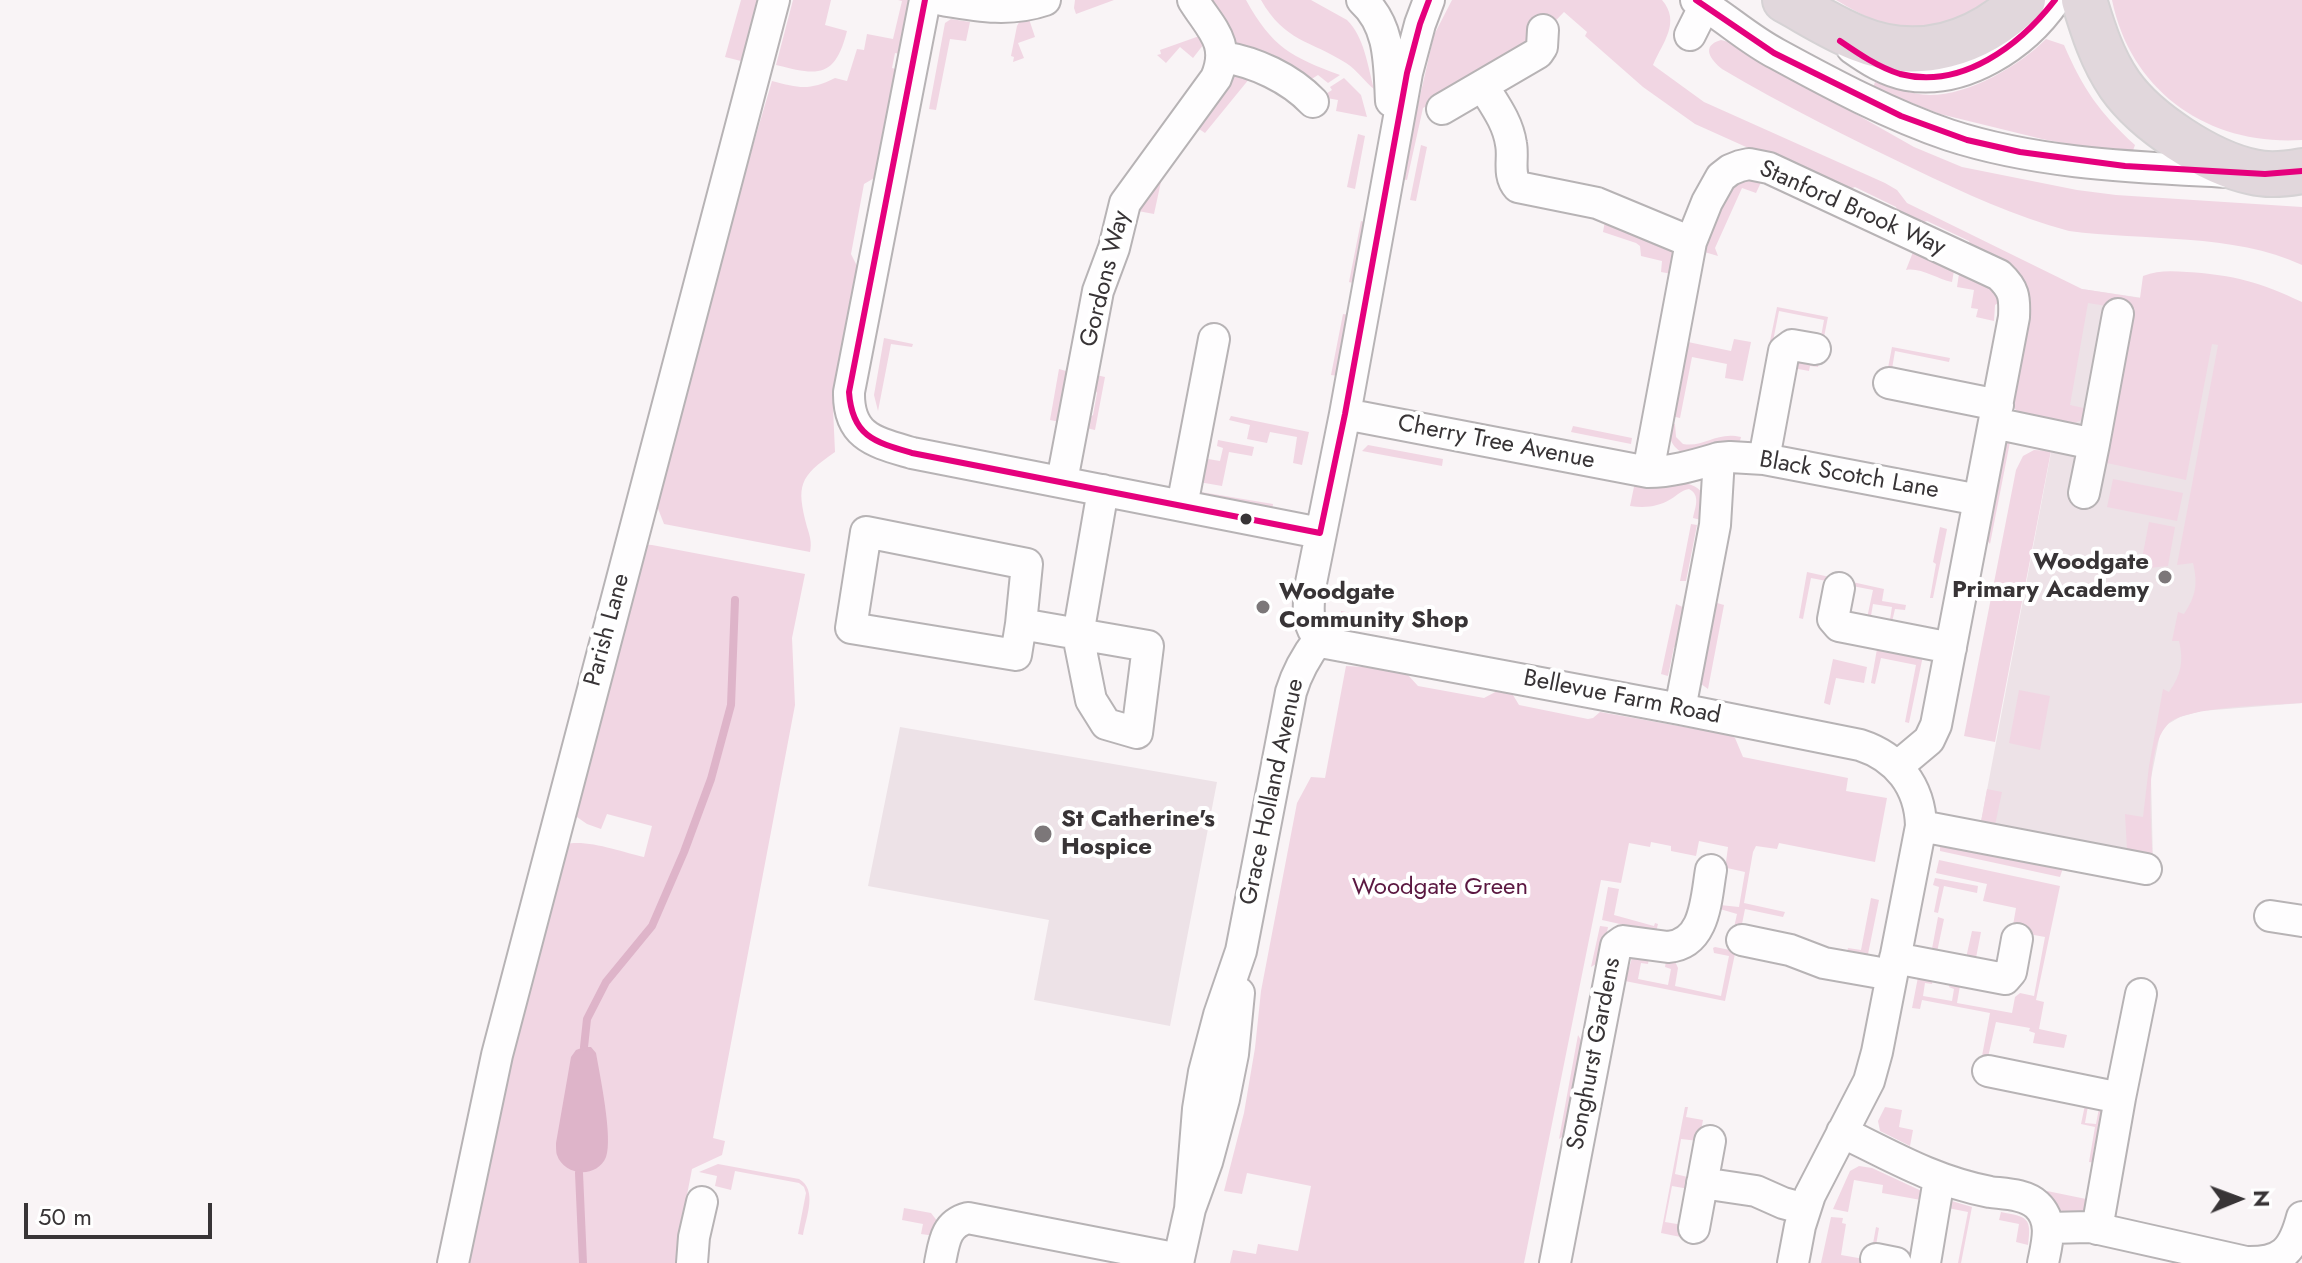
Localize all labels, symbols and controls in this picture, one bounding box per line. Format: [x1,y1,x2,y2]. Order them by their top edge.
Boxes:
street label: Stanford Brook Way [1754,155,1950,263]
street label: Gordons Way [1075,208,1137,350]
street label: Cherry Tree Avenue [1395,410,1597,476]
street label: Black Scotch Lane [1757,446,1941,506]
unlabelled marker [1238,511,1254,527]
place label: Woodgate Primary Academy [1952,549,2149,605]
marker: Woodgate Primary Academy [2156,568,2174,586]
street label: Parish Lane [579,571,637,689]
place label: Woodgate Community Shop [1279,579,1469,635]
marker: Woodgate Community Shop [1254,598,1272,616]
street label: Bellevue Farm Road [1521,665,1723,731]
street label: Grace Holland Avenue [1235,676,1311,908]
place label: St Catherine's Hospice [1061,806,1215,862]
marker: St Catherine's Hospice [1032,823,1054,845]
park label: Woodgate Green [1352,874,1528,902]
street label: Songhurst Gardens [1562,955,1628,1153]
north arrow [2198,1159,2278,1239]
scale bar [28,1187,216,1237]
text: N [2246,1190,2278,1208]
text: 50 m [38,1199,92,1234]

